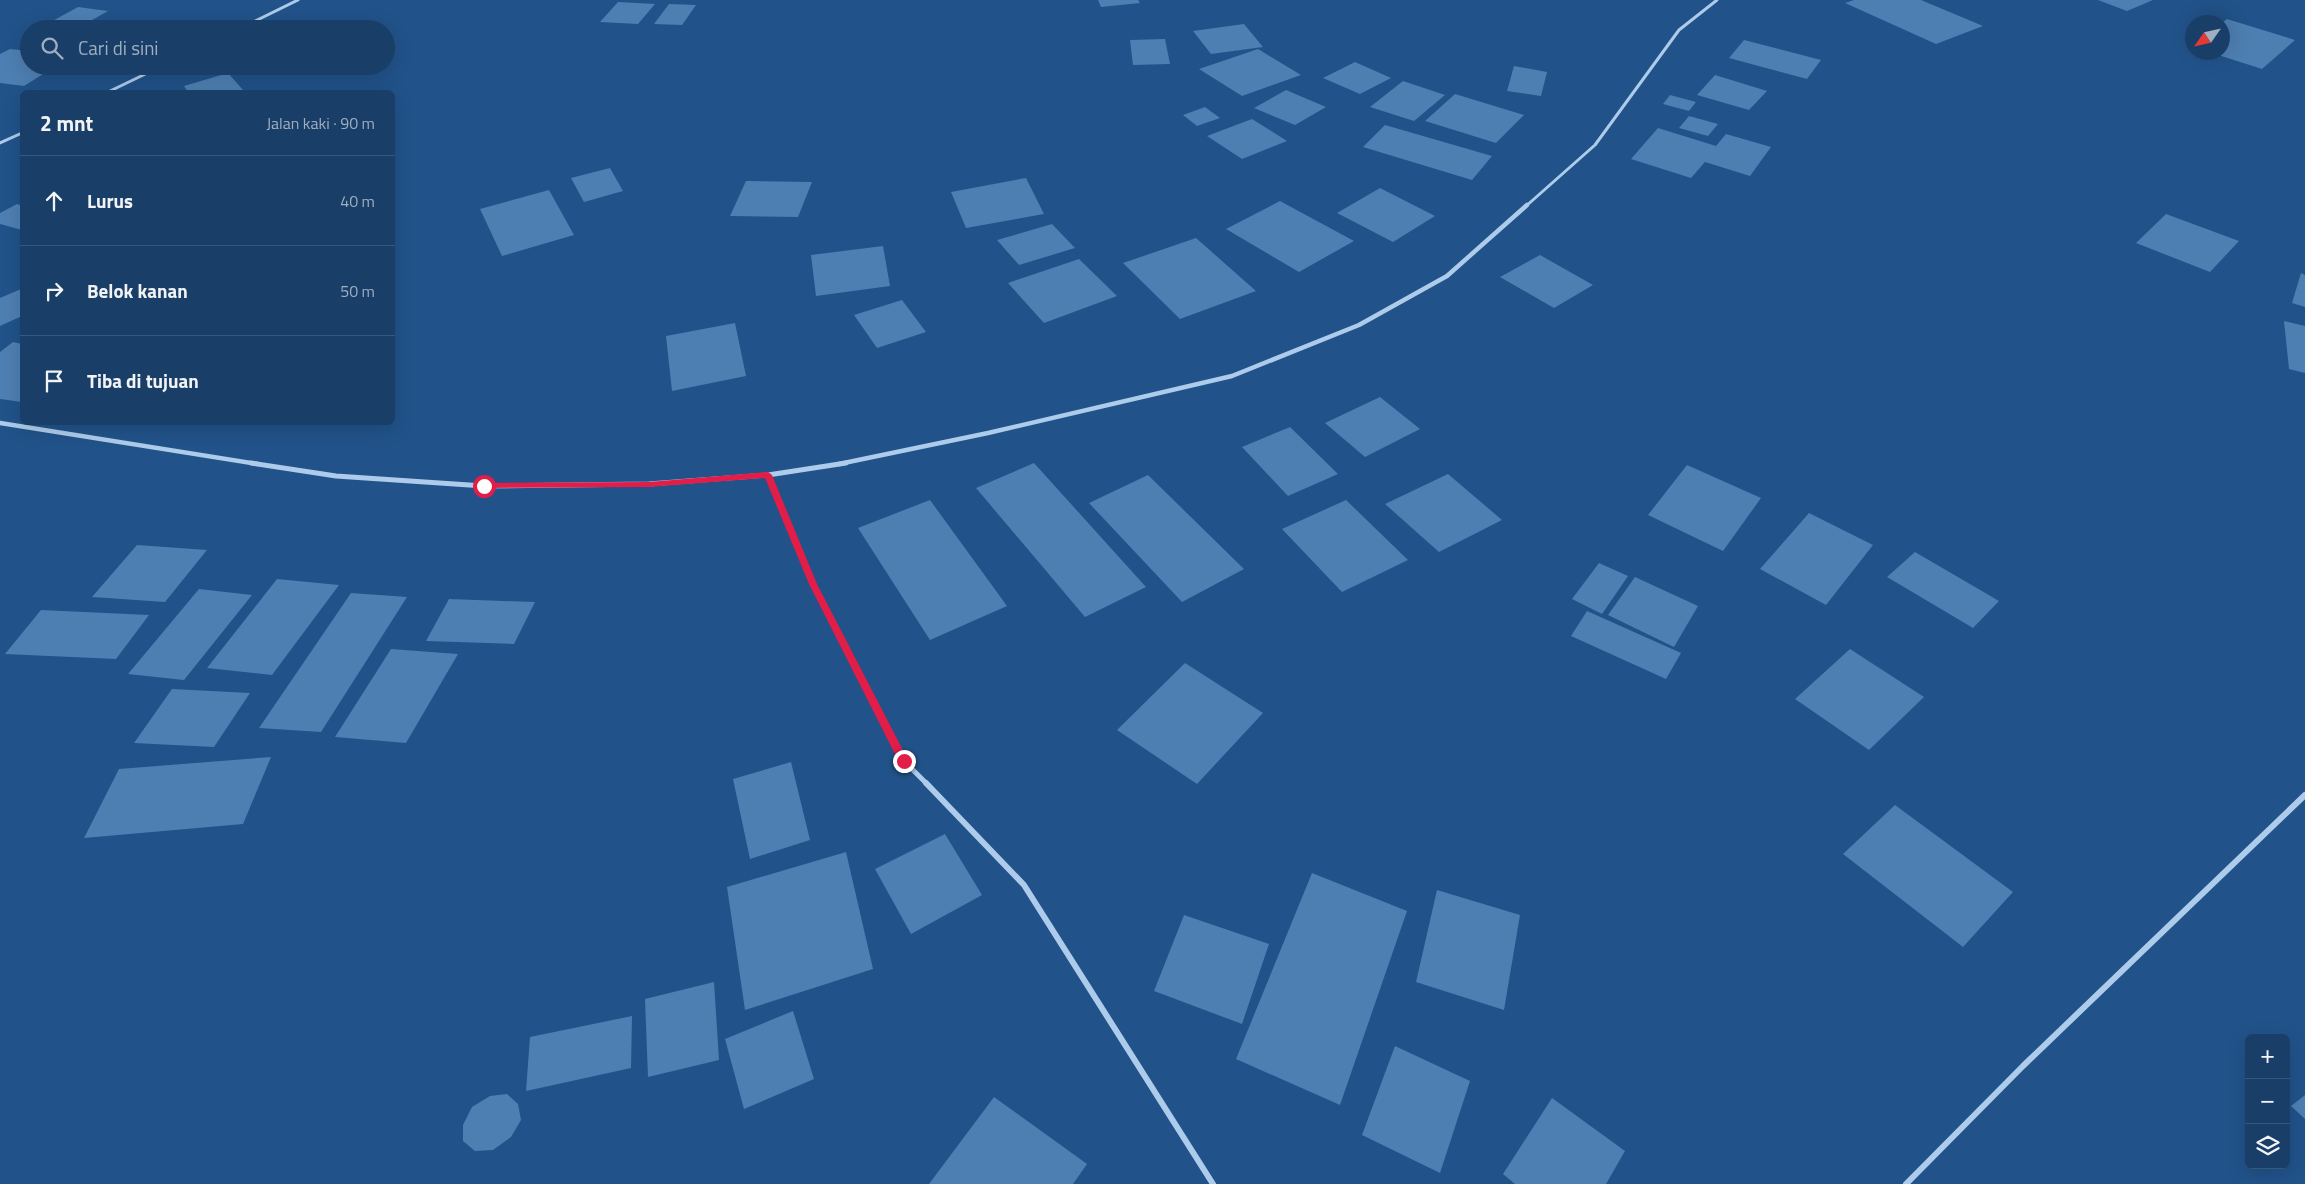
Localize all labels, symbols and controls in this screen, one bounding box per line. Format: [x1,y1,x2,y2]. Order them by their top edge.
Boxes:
north arrow [2185,15,2230,60]
search box [20,20,395,75]
text: Cari di sini [78,33,159,62]
icon: search [38,34,66,62]
text: 2 mnt [40,107,93,139]
text: Jalan kaki · 90 m [266,111,375,135]
text: Lurus [87,186,133,215]
icon: ahead [40,187,68,215]
text: 40 m [340,189,375,213]
text: Belok kanan [87,276,188,305]
icon: right [40,277,68,305]
text: 50 m [340,279,375,303]
text: Tiba di tujuan [87,366,199,395]
icon: arrive [40,367,68,395]
route start [473,475,496,498]
route end [893,750,916,773]
map controls [2245,1034,2290,1169]
button: + [2245,1034,2290,1079]
button: − [2245,1079,2290,1124]
button: layers [2245,1124,2290,1169]

